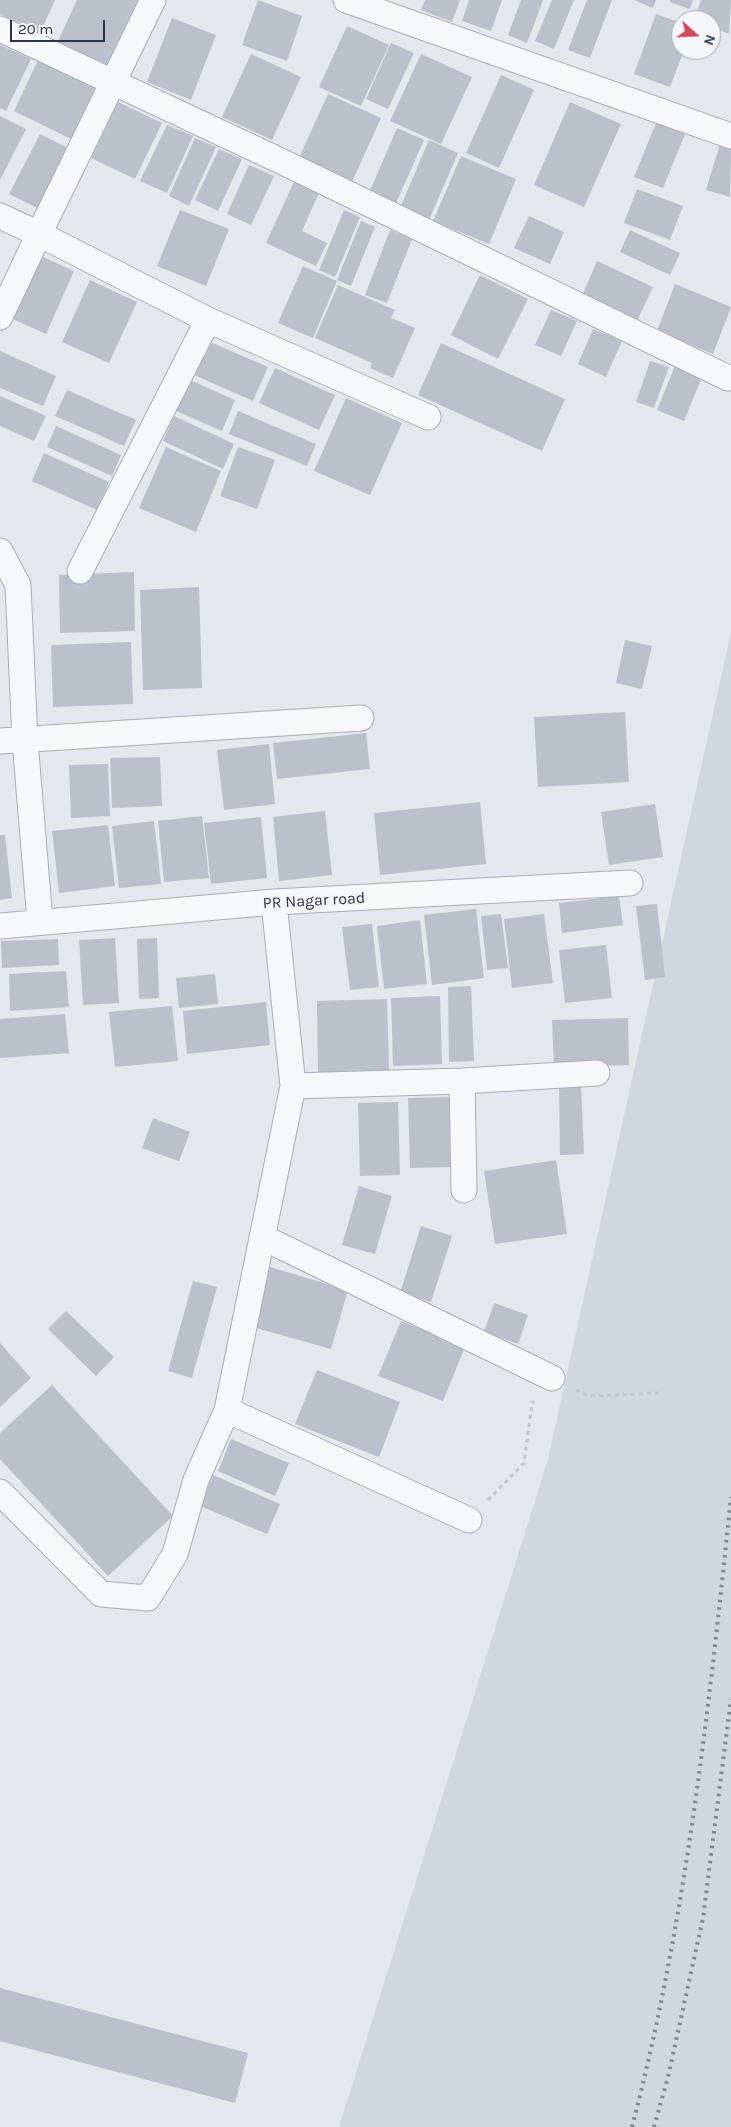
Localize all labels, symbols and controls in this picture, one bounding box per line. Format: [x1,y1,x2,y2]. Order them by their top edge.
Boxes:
scale bar [12,10,108,42]
north arrow [671,10,721,60]
text: 20 m [18,20,53,38]
text: N [700,32,719,48]
street label: PR Nagar road [262,889,366,913]

